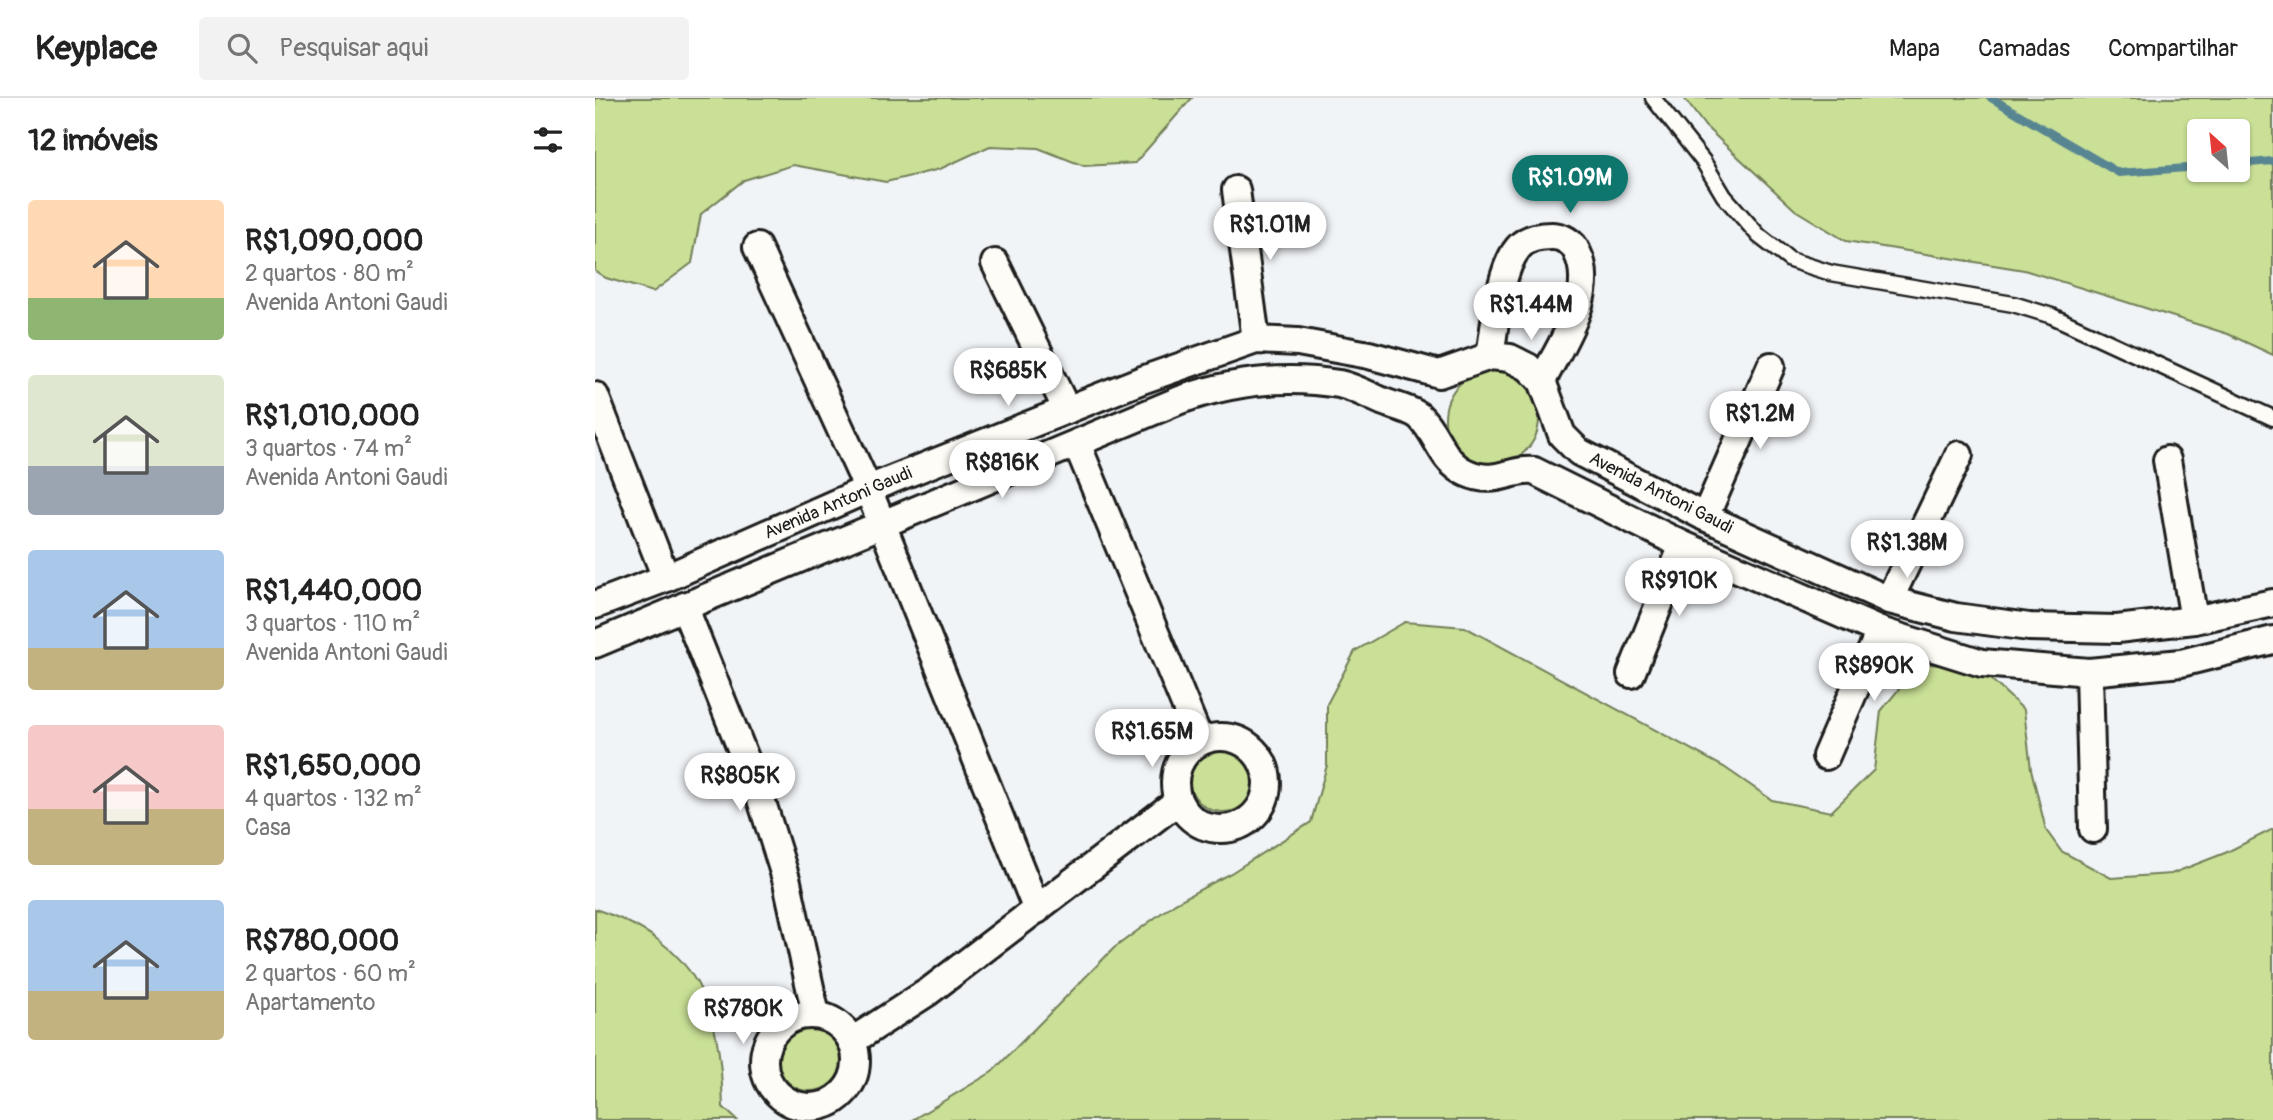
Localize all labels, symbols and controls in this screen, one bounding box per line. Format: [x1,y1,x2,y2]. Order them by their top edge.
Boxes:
search box [199,17,689,80]
text: Keyplace [35,28,157,69]
icon: search [223,29,261,67]
text: Pesquisar aqui [279,32,428,64]
text: Mapa [1889,34,1940,63]
text: Camadas [1978,34,2070,63]
text: Compartilhar [2108,34,2238,63]
north arrow [2187,119,2251,182]
map controls [2187,119,2250,182]
icon: filters [529,121,567,159]
text: 12 imóveis [28,122,158,159]
pin: R$1.09M [1505,156,1635,215]
text: R$1.09M [1528,163,1612,192]
pin: R$1.01M [1205,202,1335,262]
text: R$1.01M [1229,210,1311,239]
text: R$1,090,000 [245,222,424,259]
icon: home [84,228,168,312]
text: 2 quartos · 80 m² [245,259,414,288]
pin: R$1.44M [1466,282,1596,342]
text: Avenida Antoni Gaudi [245,288,447,317]
text: R$1.44M [1489,290,1573,319]
pin: R$685K [951,348,1065,408]
text: R$685K [969,356,1047,385]
pin: R$1.2M [1703,392,1817,451]
text: R$1,010,000 [245,397,420,434]
text: R$1.2M [1725,399,1795,428]
icon: home [84,403,168,487]
text: 3 quartos · 74 m² [245,434,412,463]
pin: R$816K [945,440,1059,500]
street label: Avenida Antoni Gaudi [1585,447,1737,539]
text: R$816K [965,448,1039,477]
street label: Avenida Antoni Gaudi [761,461,915,545]
text: Avenida Antoni Gaudi [245,463,447,492]
pin: R$1.38M [1842,520,1972,580]
text: R$1.38M [1867,528,1947,557]
pin: R$910K [1622,559,1736,618]
text: R$910K [1641,566,1717,595]
text: R$1,440,000 [245,572,422,609]
icon: home [84,578,168,662]
text: 3 quartos · 110 m² [245,609,420,638]
text: Avenida Antoni Gaudi [245,638,447,667]
pin: R$890K [1817,644,1931,703]
text: R$890K [1835,651,1913,680]
pin: R$1.65M [1087,710,1217,769]
text: R$1.65M [1111,717,1193,746]
text: R$1,650,000 [245,747,421,784]
icon: home [84,753,168,837]
pin: R$805K [683,754,797,813]
text: R$805K [700,761,780,790]
text: 4 quartos · 132 m² [245,784,422,813]
text: Casa [245,813,291,842]
text: R$780,000 [245,922,399,959]
icon: home [84,928,168,1012]
text: 2 quartos · 60 m² [245,959,416,988]
pin: R$780K [686,986,800,1046]
text: Apartamento [245,988,375,1017]
text: R$780K [703,994,783,1023]

